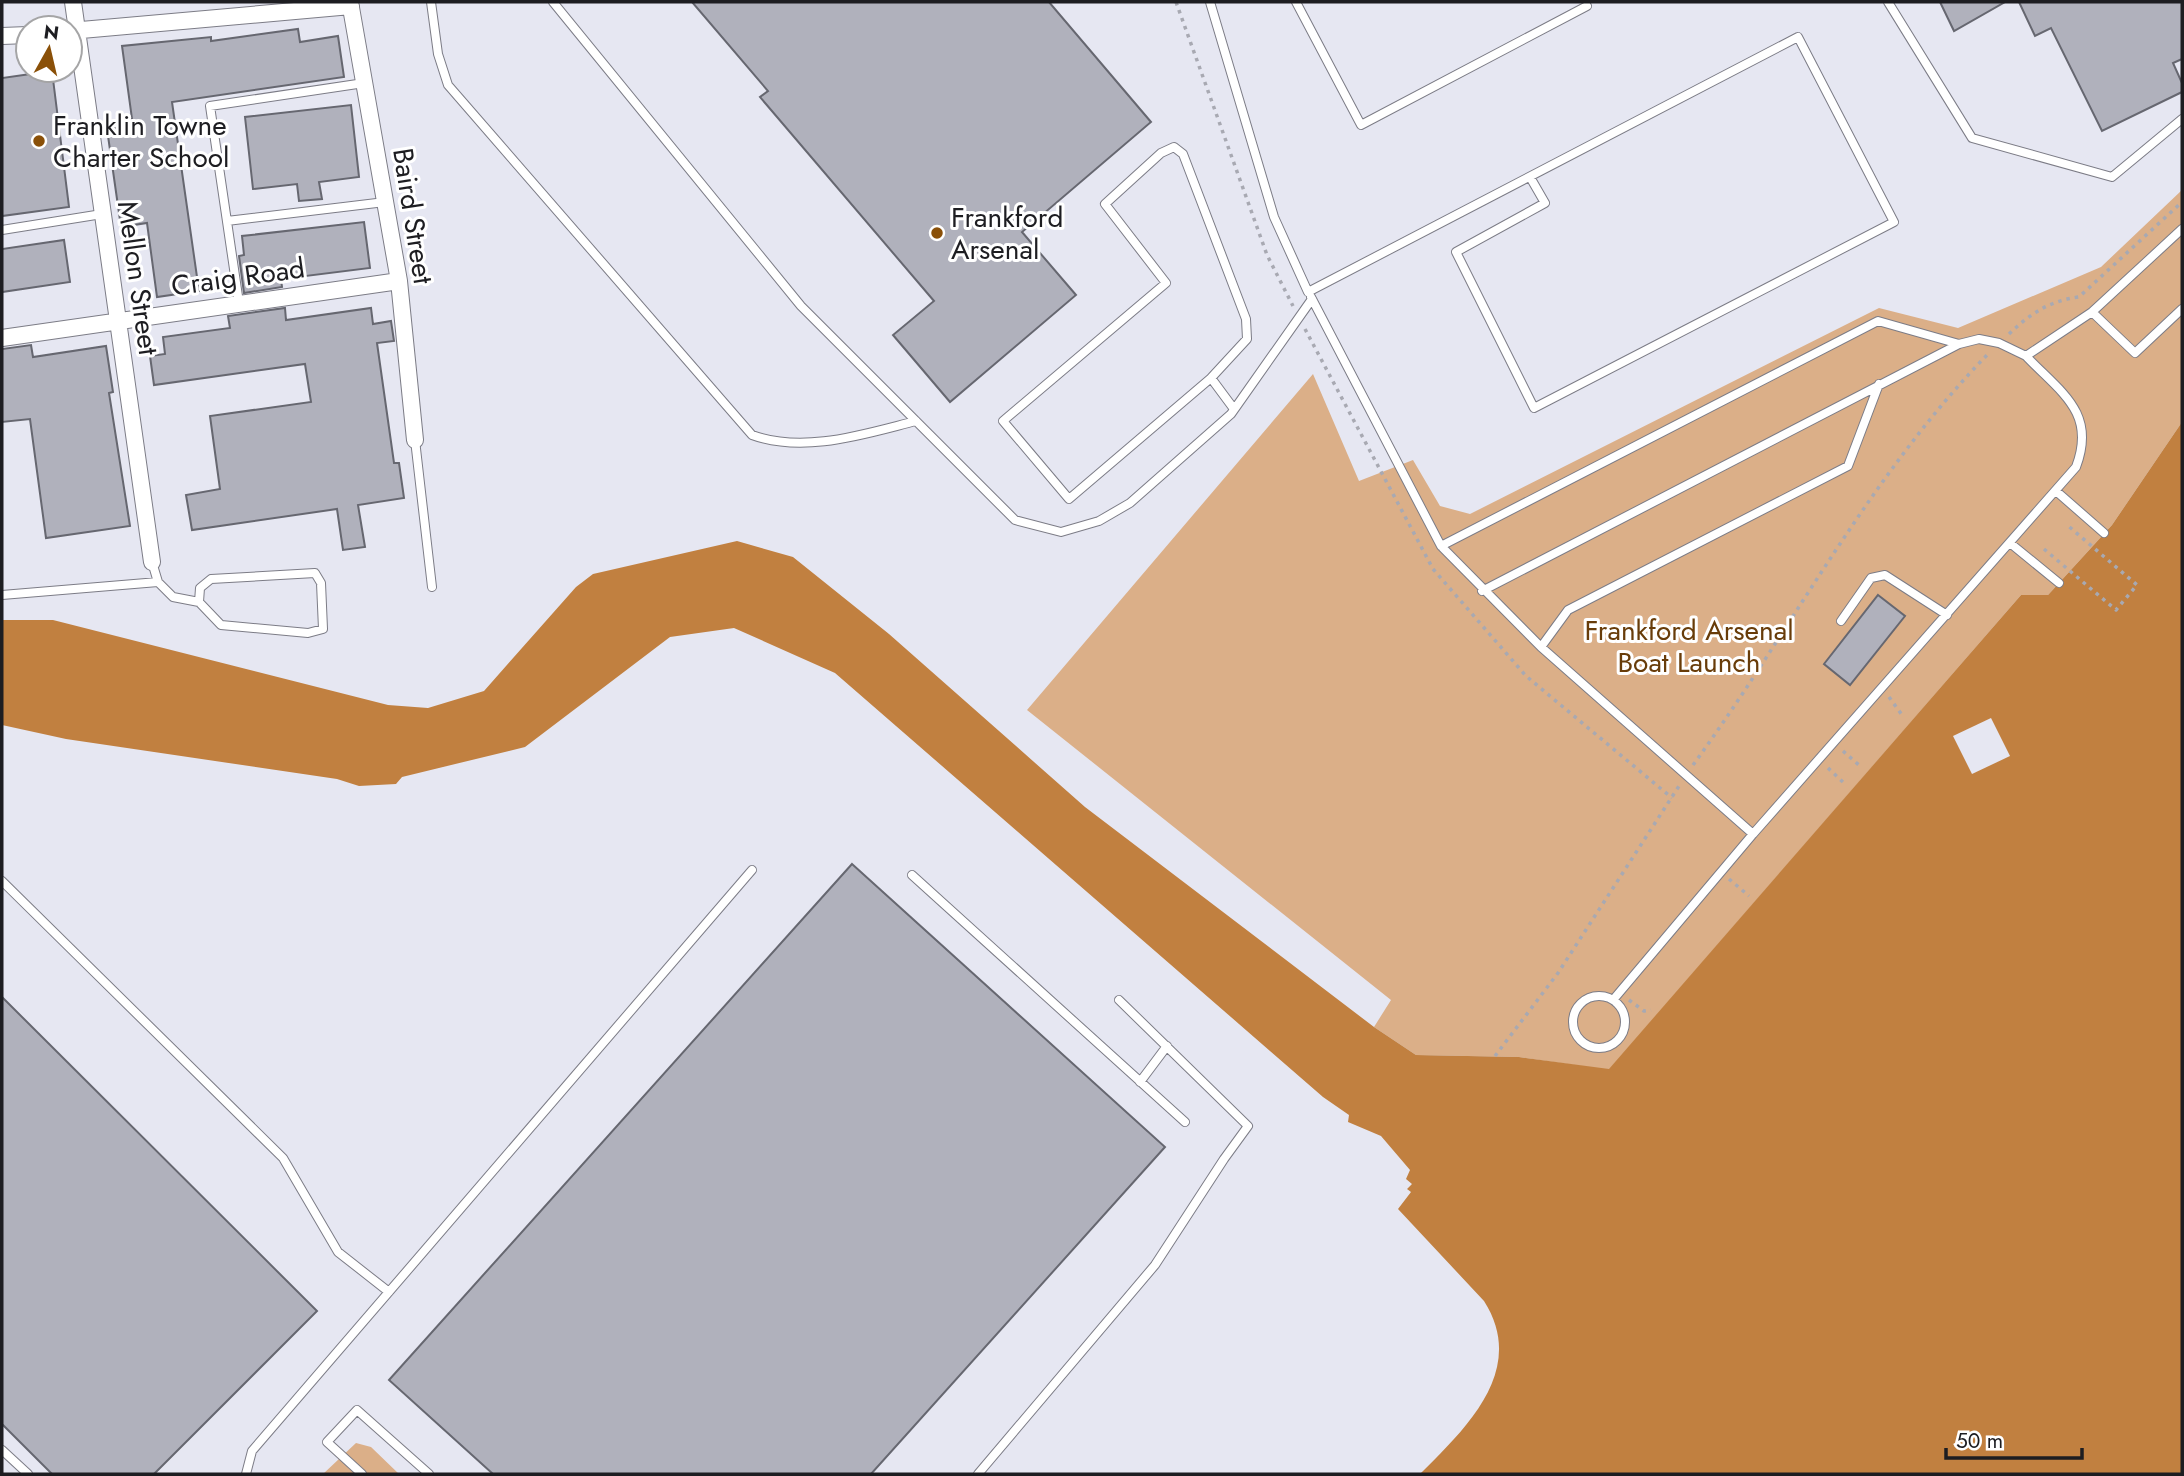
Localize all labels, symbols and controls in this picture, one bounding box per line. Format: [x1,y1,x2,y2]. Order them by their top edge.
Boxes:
north arrow [14,14,84,84]
text: N [42,18,61,47]
place label: Franklin Towne Charter School [53,105,230,178]
marker: Franklin Towne Charter School [31,133,47,149]
street label: Baird Street [382,145,444,287]
place label: Frankford Arsenal [951,197,1063,270]
street label: Mellon Street [107,198,169,358]
marker: Frankford Arsenal [929,225,945,241]
street label: Craig Road [169,247,307,307]
park label: Frankford Arsenal Boat Launch [1584,610,1794,683]
scale bar [1946,1416,2082,1460]
text: 50 m [1956,1426,2003,1456]

